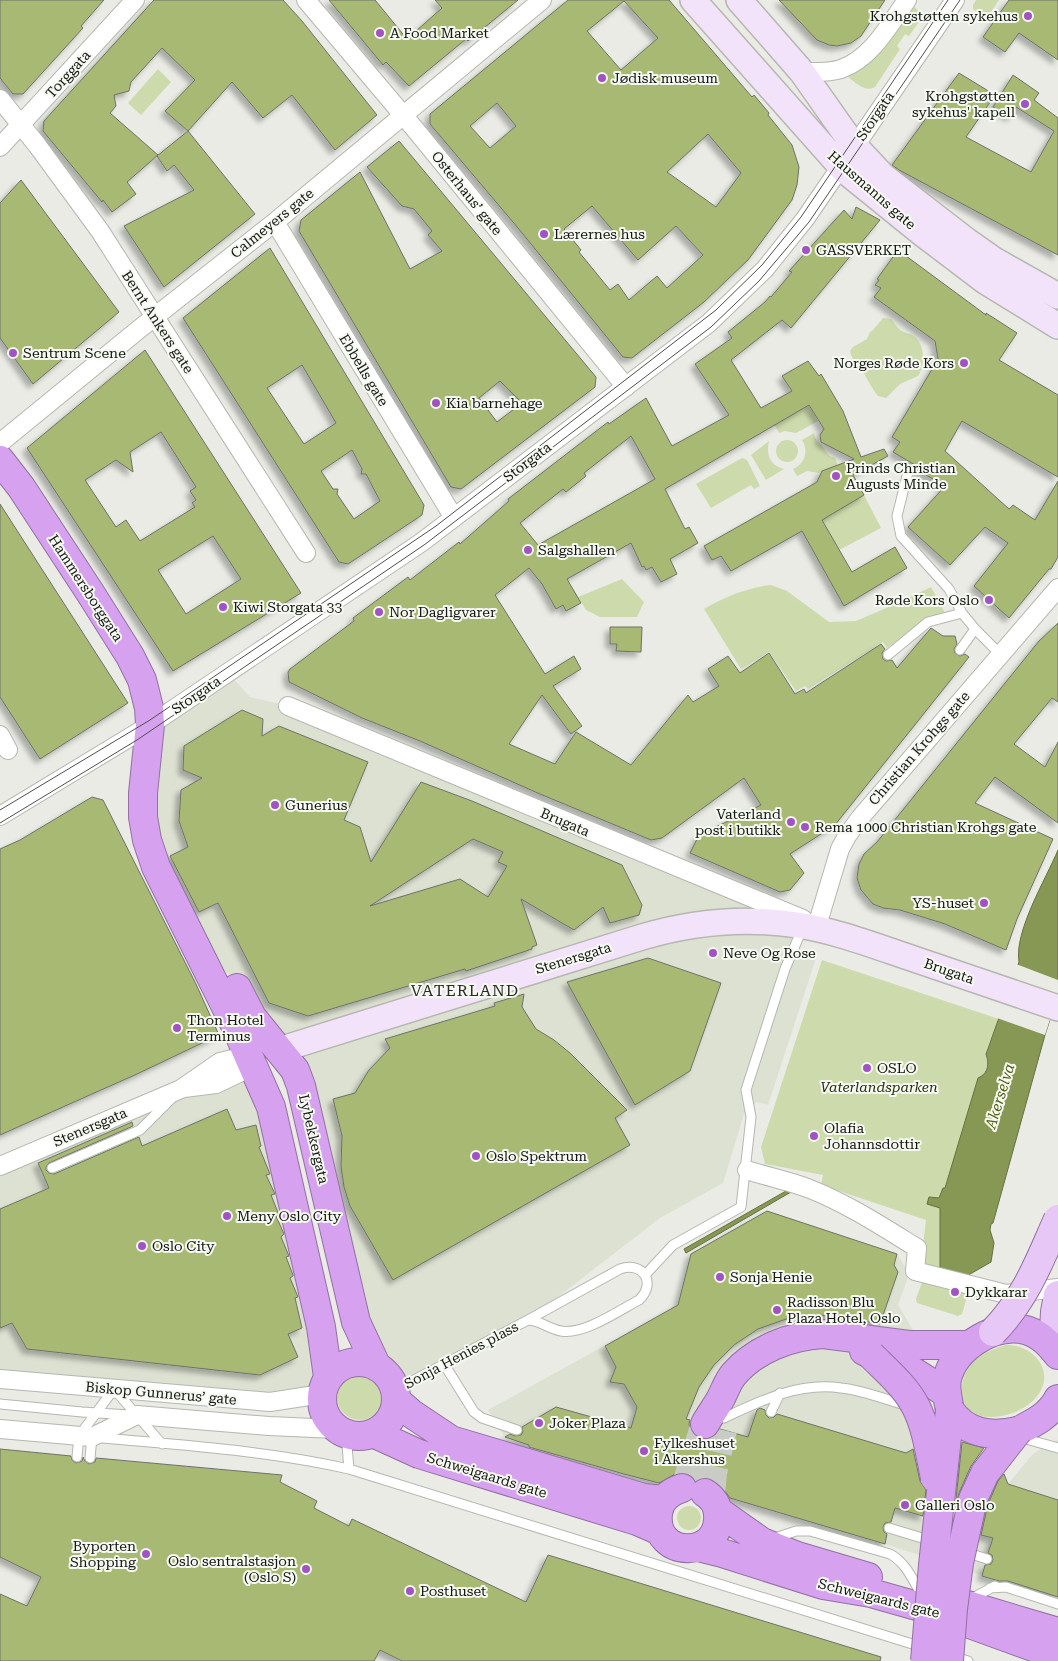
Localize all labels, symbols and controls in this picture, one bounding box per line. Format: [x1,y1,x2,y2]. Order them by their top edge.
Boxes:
place label: Krohgstøtten sykehus [870,8,1018,24]
marker: Krohgstøtten sykehus [1022,10,1034,22]
place label: A Food Market [390,25,489,41]
marker: A Food Market [374,27,386,39]
street label: Torggata [42,47,94,101]
place label: Jødisk museum [612,70,718,86]
marker: Jødisk museum [596,72,608,84]
street label: Storgata [853,88,897,144]
place label: Krohgstøtten sykehus' kapell [912,88,1016,120]
marker: Krohgstøtten sykehus' kapell [1019,98,1031,110]
street label: Osterhaus’ gate [428,148,506,238]
street label: Hausmanns gate [825,148,919,233]
street label: Calmeyers gate [227,185,317,261]
place label: Lærernes hus [554,226,645,242]
marker: Lærernes hus [538,228,550,240]
place label: GASSVERKET [816,242,911,258]
marker: GASSVERKET [800,244,812,256]
street label: Bernt Ankers gate [119,268,197,377]
street label: Ebbells gate [336,331,392,409]
place label: Sentrum Scene [23,345,126,361]
marker: Sentrum Scene [7,347,19,359]
place label: Norges Røde Kors [833,355,954,371]
marker: Norges Røde Kors [958,357,970,369]
place label: Kia barnehage [446,395,543,411]
marker: Kia barnehage [430,397,442,409]
street label: Storgata [500,439,554,485]
place label: Prinds Christian Augusts Minde [846,460,956,492]
marker: Prinds Christian Augusts Minde [830,470,842,482]
street label: Hammersborggata [46,532,127,645]
place label: Salgshallen [538,542,615,558]
marker: Salgshallen [522,544,534,556]
place label: Røde Kors Oslo [875,592,979,608]
marker: Røde Kors Oslo [983,594,995,606]
place label: Kiwi Storgata 33 [233,599,342,615]
marker: Kiwi Storgata 33 [217,601,229,613]
place label: Nor Dagligvarer [389,604,496,620]
marker: Nor Dagligvarer [373,606,385,618]
street label: Storgata [168,673,224,717]
street label: Christian Krohgs gate [865,688,973,808]
place label: Gunerius [285,797,348,813]
marker: Gunerius [269,799,281,811]
street label: Brugata [538,805,592,840]
place label: Vaterland post i butikk [695,806,781,838]
marker: Vaterland post i butikk [785,816,797,828]
place label: Rema 1000 Christian Krohgs gate [815,819,1037,835]
marker: Rema 1000 Christian Krohgs gate [799,821,811,833]
place label: YS-huset [913,895,974,911]
marker: YS-huset [978,897,990,909]
street label: Stenersgata [533,939,613,977]
place label: Neve Og Rose [723,945,816,961]
marker: Neve Og Rose [707,947,719,959]
street label: Brugata [922,955,976,987]
district label: VATERLAND [411,981,519,1000]
place label: Thon Hotel Terminus [187,1012,264,1044]
marker: Thon Hotel Terminus [171,1022,183,1034]
place label: OSLO [877,1060,917,1076]
water label: Akerselva [981,1061,1018,1132]
marker: OSLO [861,1062,873,1074]
park label: Vaterlandsparken [820,1079,938,1095]
street label: Lybekkergata [296,1093,332,1186]
street label: Stenersgata [51,1104,130,1150]
place label: Olafia Johannsdottir [824,1120,920,1152]
marker: Olafia Johannsdottir [808,1130,820,1142]
place label: Oslo Spektrum [486,1148,587,1164]
marker: Oslo Spektrum [470,1150,482,1162]
place label: Meny Oslo City [237,1208,342,1224]
marker: Meny Oslo City [221,1210,233,1222]
place label: Oslo City [152,1238,215,1254]
marker: Oslo City [136,1240,148,1252]
place label: Sonja Henie [730,1269,812,1285]
marker: Sonja Henie [714,1271,726,1283]
place label: Dykkarar [965,1284,1028,1300]
marker: Dykkarar [949,1286,961,1298]
place label: Radisson Blu Plaza Hotel, Oslo [787,1294,901,1326]
marker: Radisson Blu Plaza Hotel, Oslo [771,1304,783,1316]
street label: Sonja Henies plass [401,1318,521,1392]
street label: Biskop Gunnerus’ gate [85,1378,238,1408]
place label: Joker Plaza [549,1415,626,1431]
marker: Joker Plaza [533,1417,545,1429]
place label: Fylkeshuset i Akershus [654,1435,735,1467]
marker: Fylkeshuset i Akershus [638,1445,650,1457]
street label: Schweigaards gate [425,1449,549,1501]
place label: Galleri Oslo [915,1497,994,1513]
marker: Galleri Oslo [899,1499,911,1511]
place label: Byporten Shopping [70,1538,136,1570]
marker: Byporten Shopping [140,1548,152,1560]
place label: Oslo sentralstasjon (Oslo S) [168,1553,296,1585]
marker: Oslo sentralstasjon (Oslo S) [300,1563,312,1575]
street label: Schweigaards gate [817,1575,942,1621]
place label: Posthuset [420,1583,486,1599]
marker: Posthuset [404,1585,416,1597]

